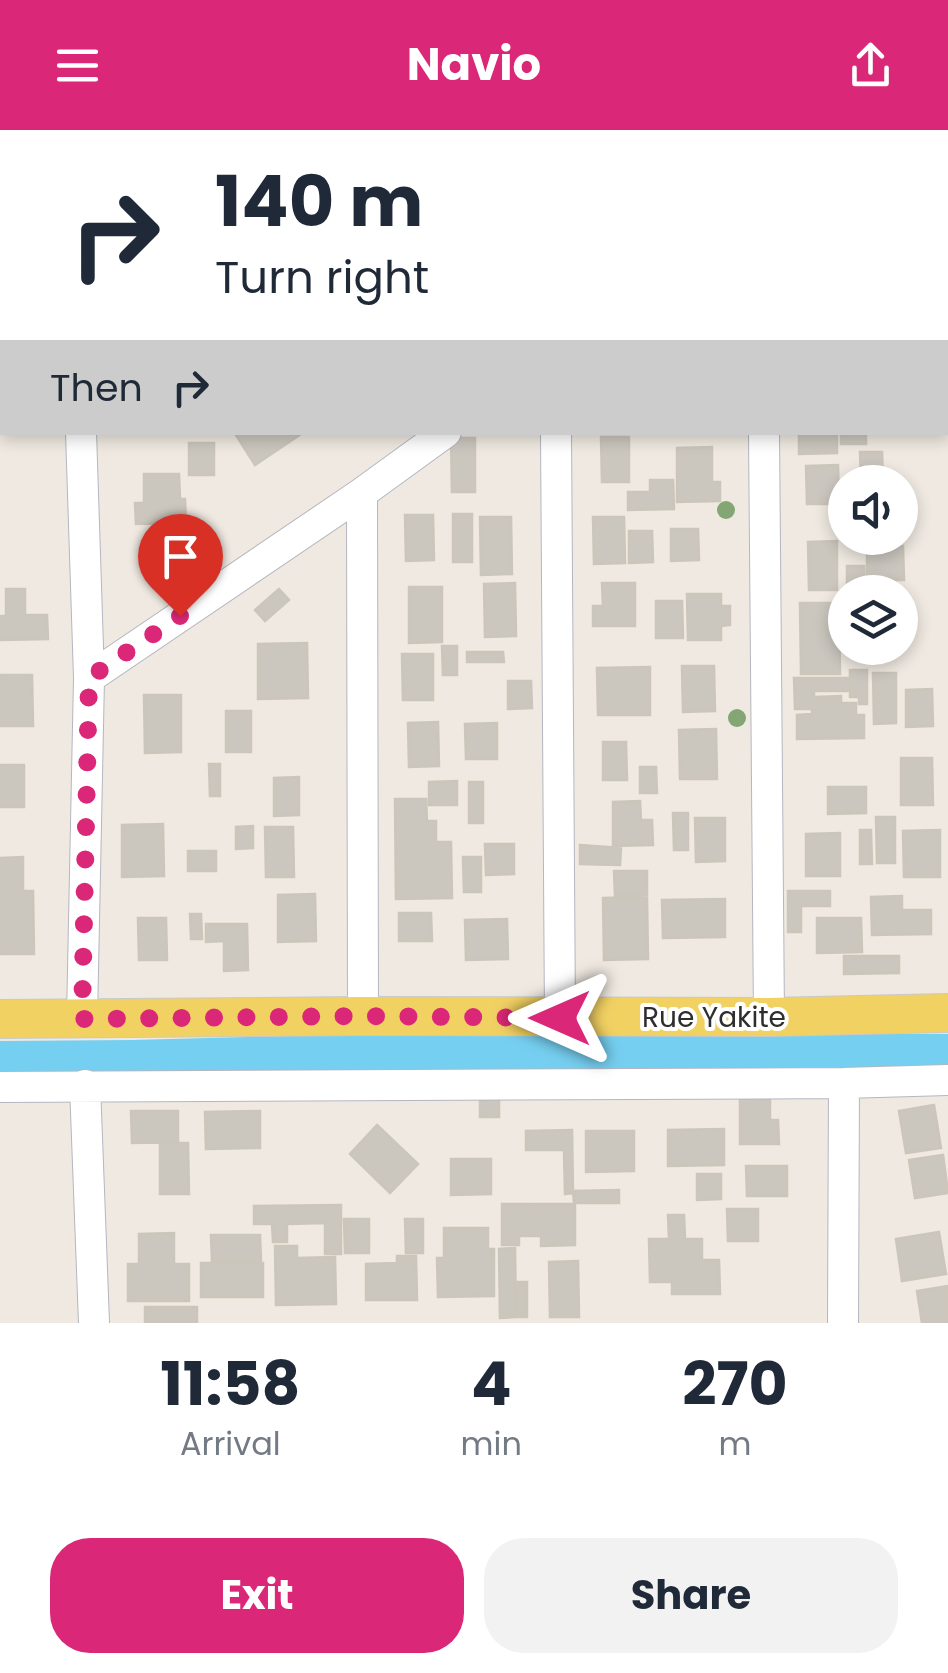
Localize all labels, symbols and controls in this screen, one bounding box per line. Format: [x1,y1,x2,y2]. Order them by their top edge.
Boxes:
text: Navio [407,33,541,96]
icon: menu [50,38,105,93]
icon: share [843,38,898,93]
text: 140 m [215,152,423,251]
icon: right [50,170,180,300]
text: Turn right [215,246,429,309]
icon: right [163,360,218,415]
text: Then [50,361,143,414]
map controls [828,465,918,665]
button: sound [828,465,918,555]
pin [138,514,223,617]
icon: arrive [153,529,208,584]
button: layers [828,575,918,665]
position arrow [508,966,612,1070]
street label: Rue Yakite [642,998,786,1037]
text: 11:58 [160,1342,300,1426]
text: 4 [471,1342,512,1426]
text: 270 [682,1342,788,1426]
text: Arrival [180,1421,281,1466]
text: min [461,1421,522,1466]
text: m [718,1421,751,1466]
button: Exit [50,1538,464,1653]
button: Share [484,1538,898,1653]

